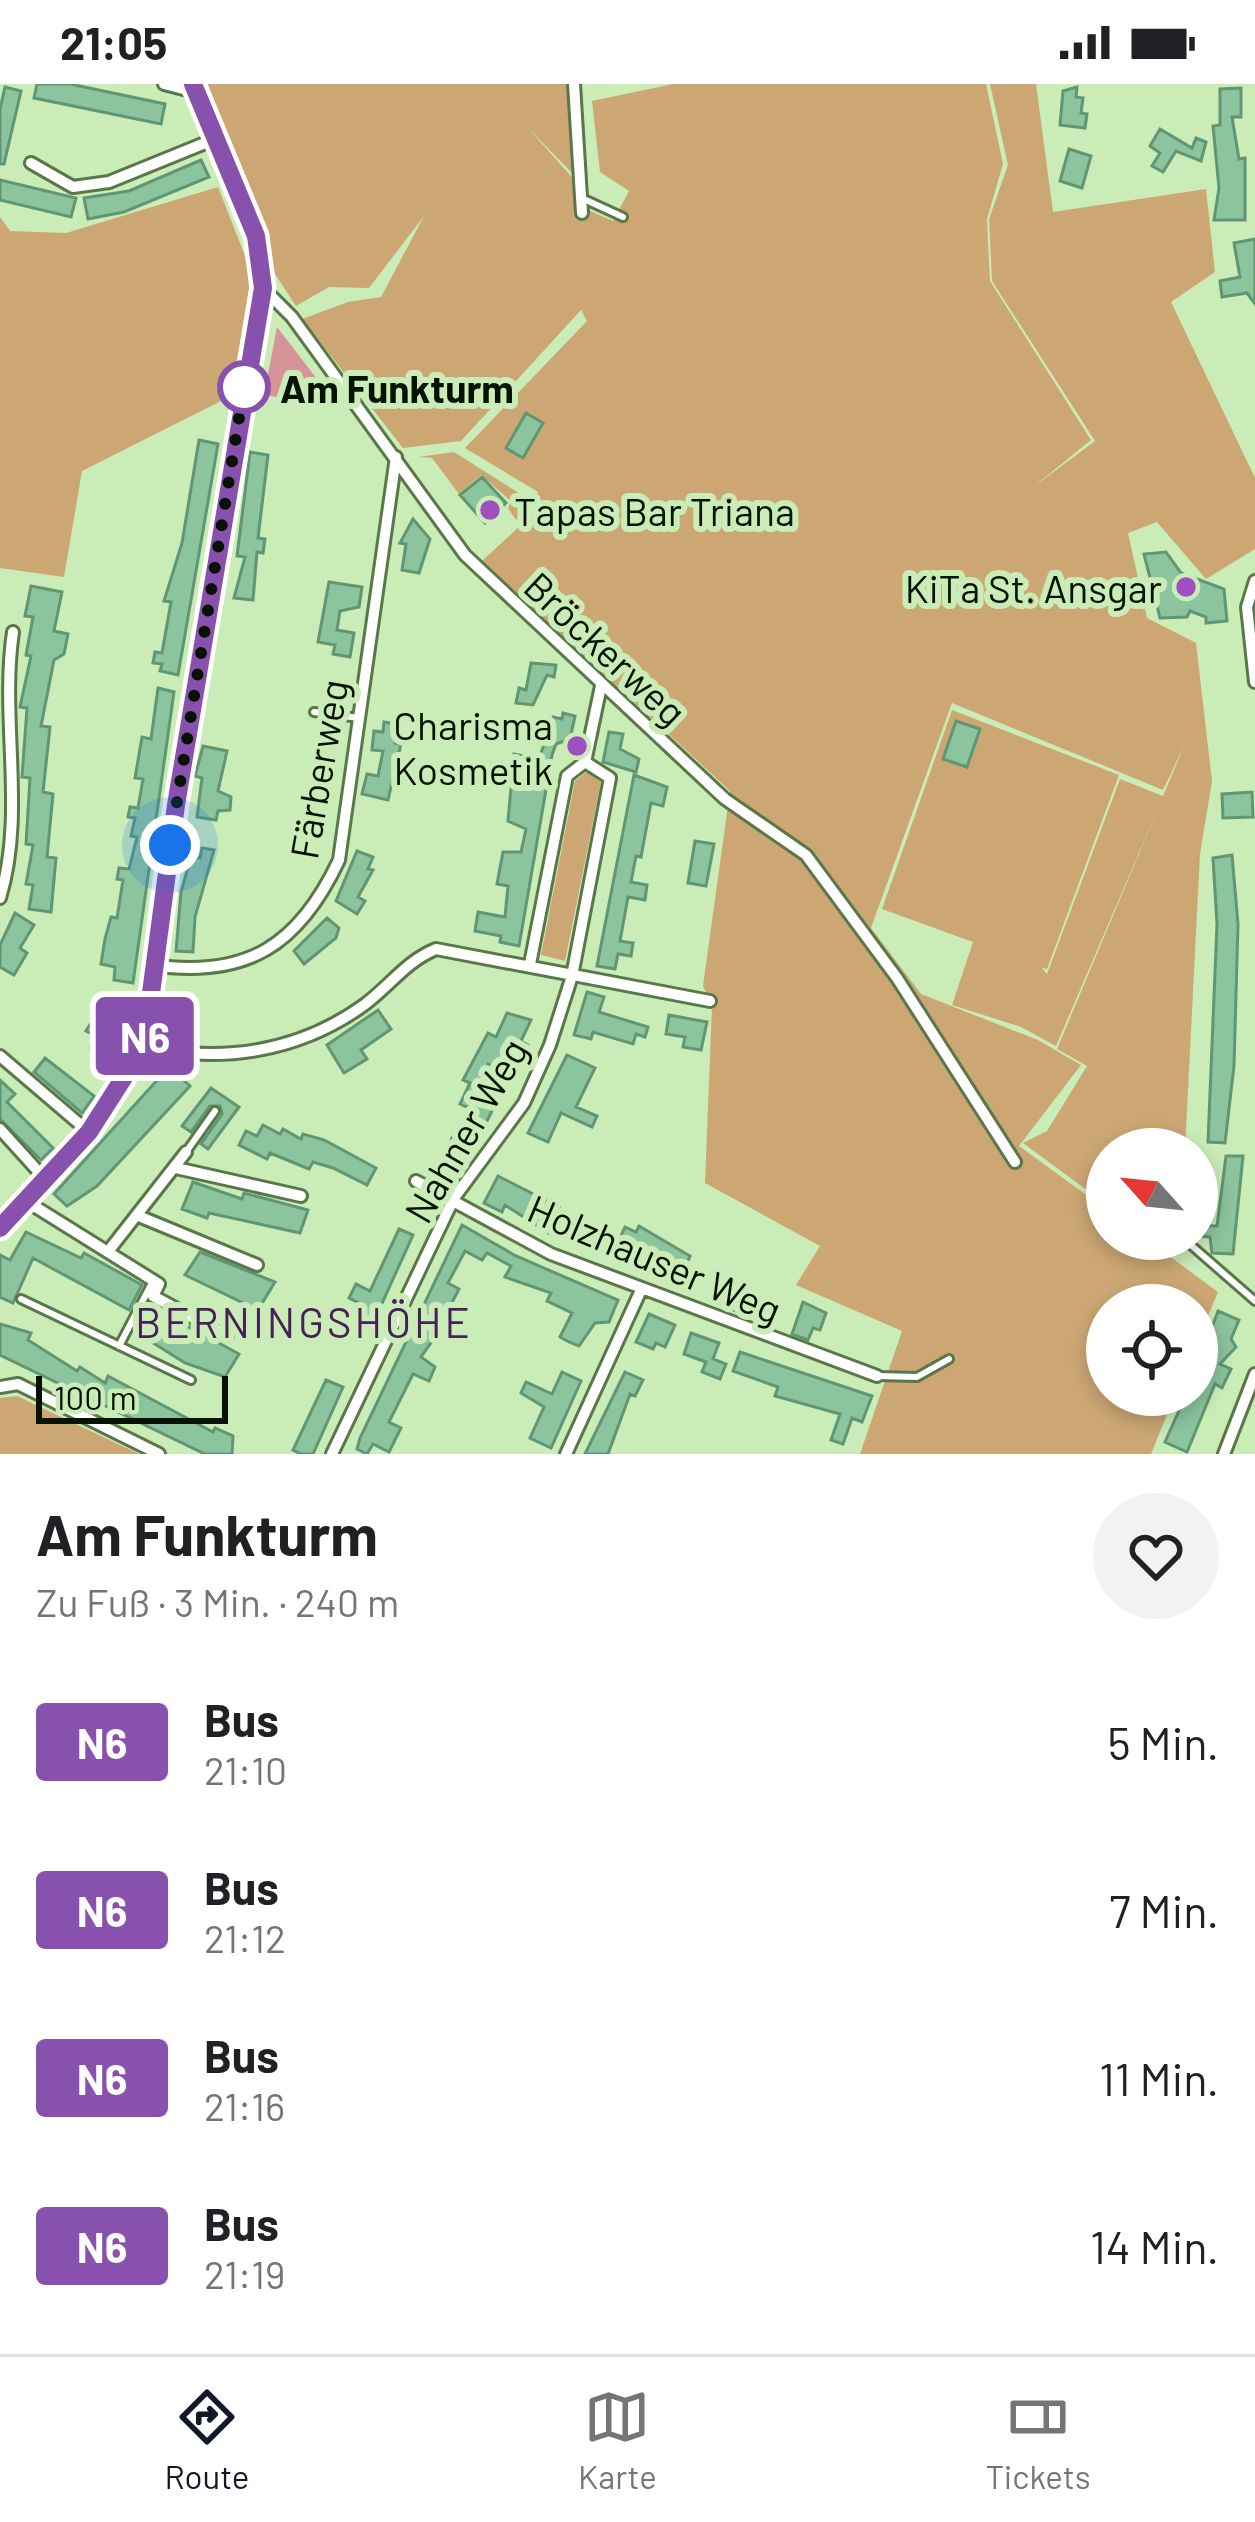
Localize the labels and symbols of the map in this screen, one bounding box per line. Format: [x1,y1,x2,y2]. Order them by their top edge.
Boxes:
marker: Am Funkturm [219,362,269,412]
place label: Am Funkturm [280,364,514,411]
place label: Tapas Bar Triana [514,487,795,534]
marker: Tapas Bar Triana [477,497,503,523]
street label: Bröckerweg [516,561,696,735]
place label: KiTa St. Ansgar [905,564,1162,611]
marker: KiTa St. Ansgar [1173,574,1199,600]
street label: Färberweg [279,676,357,862]
place label: Charisma Kosmetik [393,701,553,793]
marker: Charisma Kosmetik [564,733,590,759]
your location [140,815,200,875]
line badge: N6 [91,997,199,1075]
street label: Nahner Weg [393,1030,537,1230]
north arrow [1086,1128,1218,1260]
street label: Holzhauser Weg [521,1184,789,1332]
district label: BERNINGSHÖHE [135,1296,473,1346]
scale bar [36,1370,228,1423]

